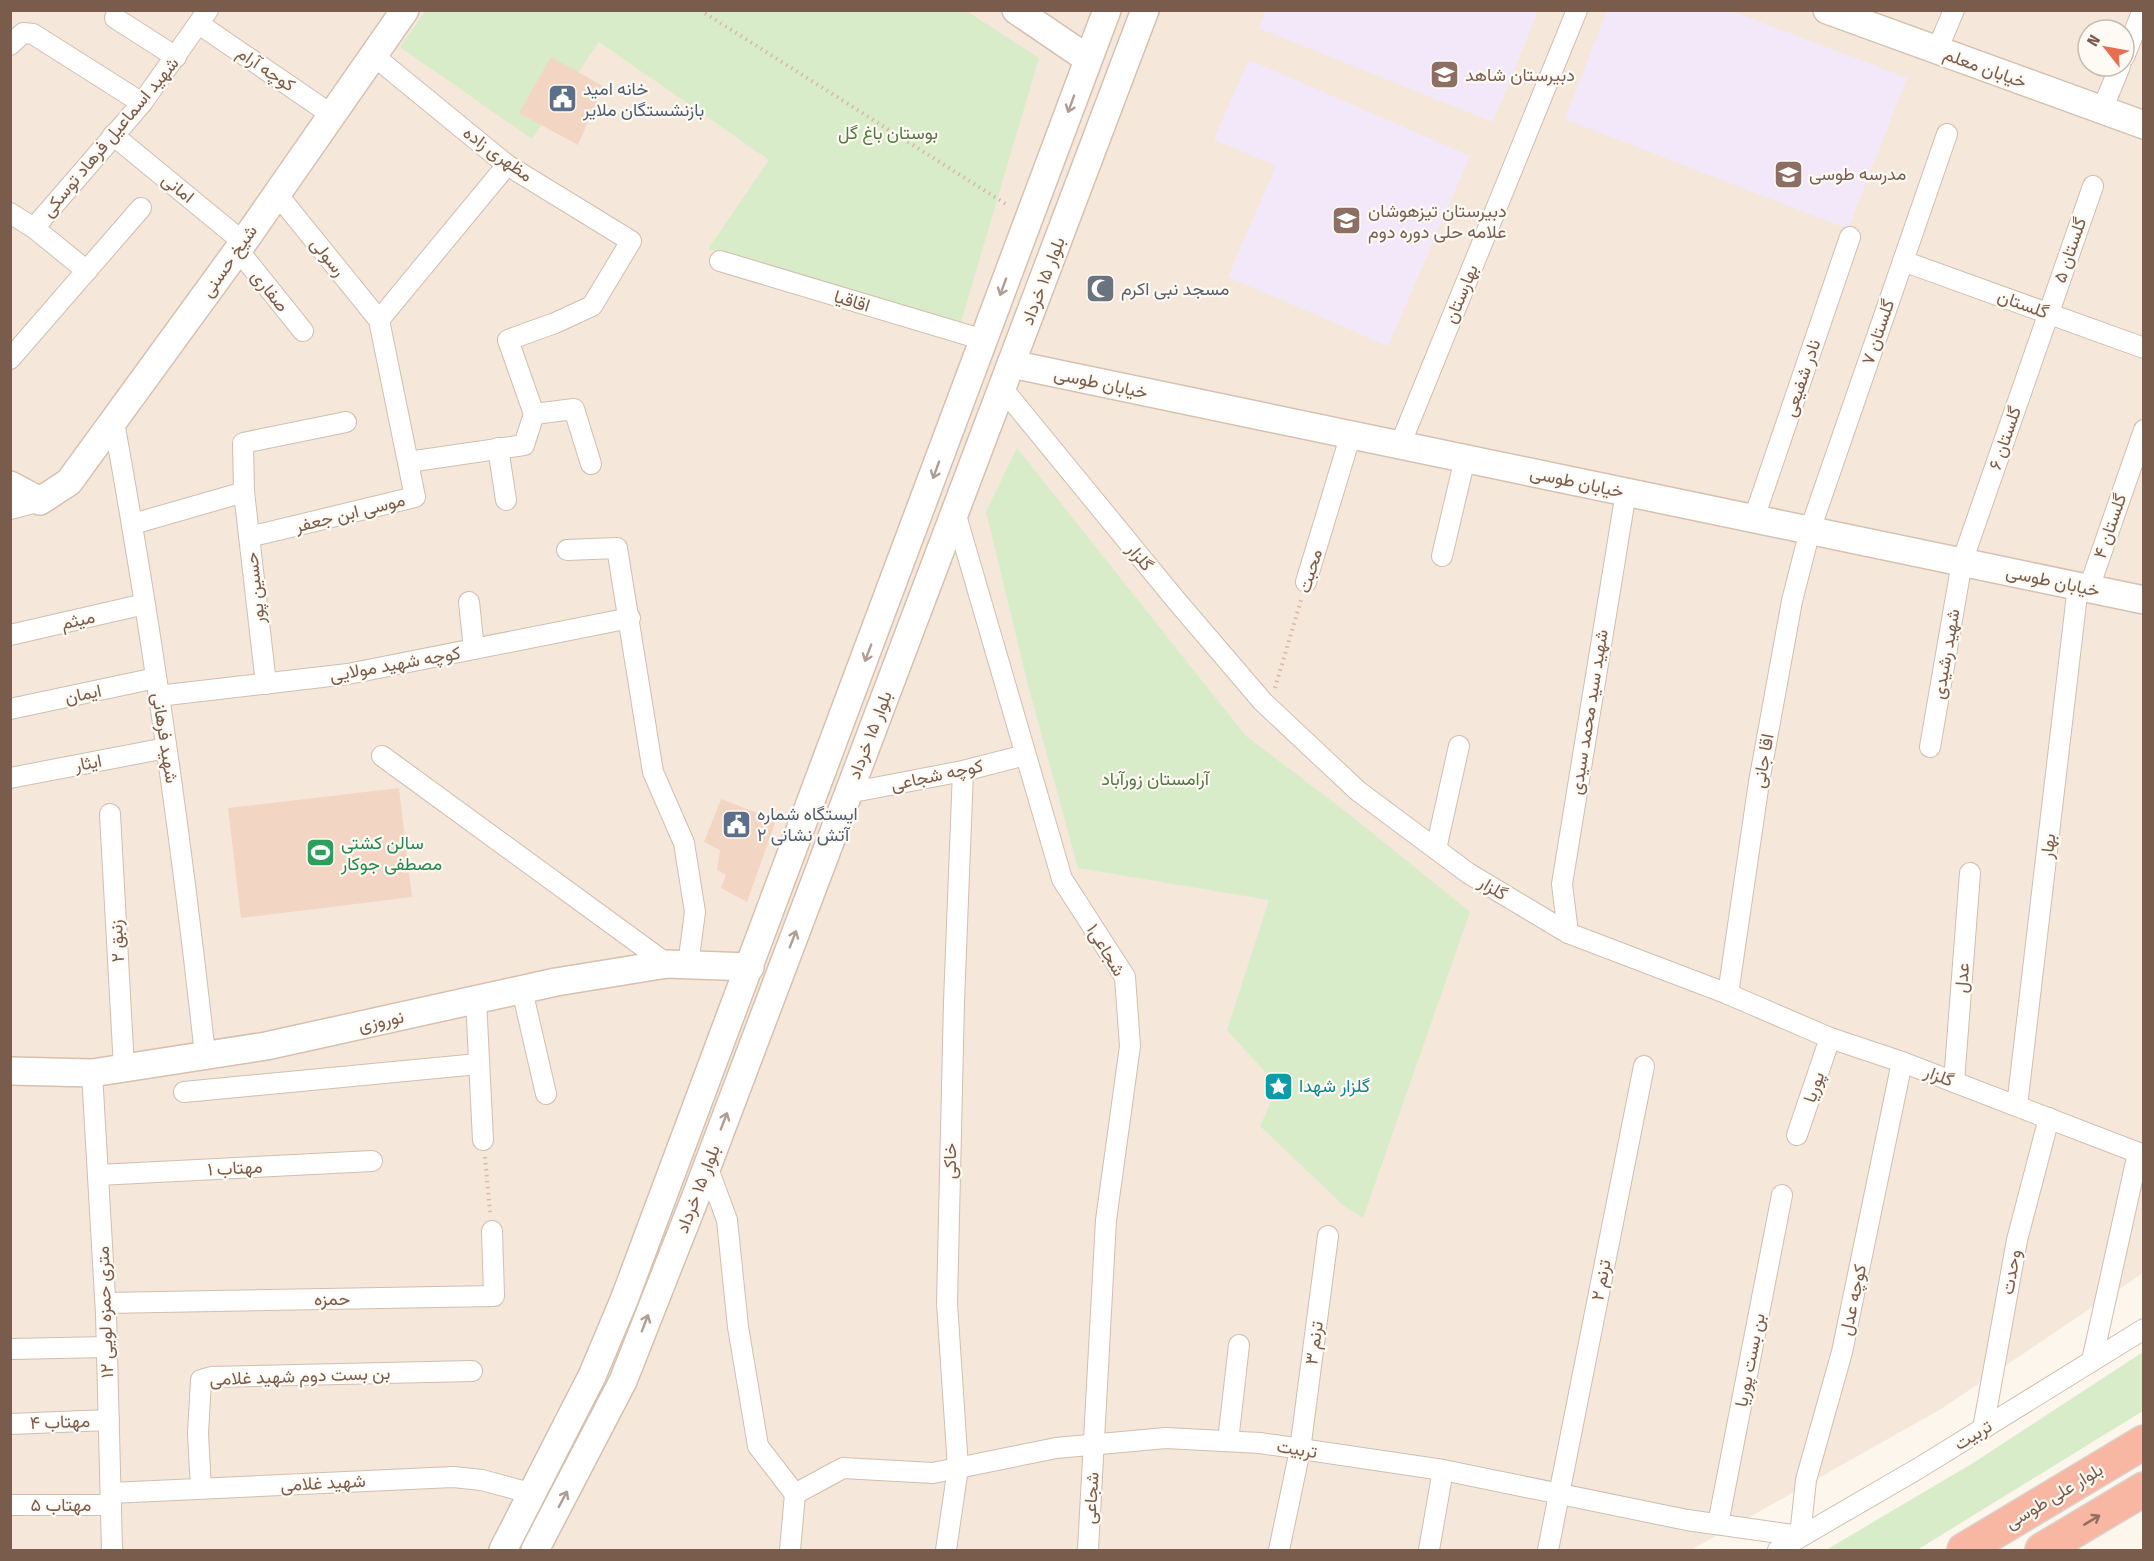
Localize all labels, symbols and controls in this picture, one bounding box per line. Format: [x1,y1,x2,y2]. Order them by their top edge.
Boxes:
north arrow [2076,18,2136,78]
text: N [2083,32,2104,50]
street label: کوچه آرام [232,42,299,97]
street label: خیابان معلم [1940,43,2030,94]
street label: شهید اسماعیل فرهاد توسکی [37,53,183,221]
school or university icon: دبیرستان شاهد [1428,59,1460,91]
place label: دبیرستان شاهد [1465,64,1575,86]
place label: خانه امید بازنشستگان ملایر [582,78,704,121]
public building icon: خانه امید بازنشستگان ملایر [546,83,578,115]
one-way arrow [1065,95,1076,113]
street label: مظهری زاده [459,121,537,187]
park label: بوستان باغ گل [838,122,938,145]
school or university icon: مدرسه طوسی [1772,158,1804,190]
place label: مدرسه طوسی [1809,163,1906,185]
street label: امانی [157,168,199,208]
place label: دبیرستان تیزهوشان علامه حلی دوره دوم [1368,200,1507,244]
school or university icon: دبیرستان تیزهوشان علامه حلی دوره دوم [1331,205,1363,237]
street label: گلستان ۵ [2049,214,2091,286]
street label: شیخ حسنی [196,221,263,302]
street label: رسولی [306,233,350,281]
street label: بلوار ۱۵ خرداد [1016,234,1070,328]
street label: بهارستان [1439,261,1483,327]
street label: صفاری [246,266,294,316]
mosque icon: مسجد نبی اکرم [1084,273,1116,305]
one-way arrow [997,277,1008,296]
place label: مسجد نبی اکرم [1121,278,1229,301]
street label: اقاقیا [831,285,873,317]
street label: گلستان [1994,285,2052,323]
street label: گلستان ۷ [1857,296,1899,368]
street label: نادر شفیعی [1778,336,1826,420]
street label: خیابان طوسی [1052,362,1150,404]
street label: گلستان ۶ [1984,403,2026,473]
one-way arrow [930,460,941,479]
street label: خیابان طوسی [1528,461,1626,503]
street label: موسی ابن جعفر [292,489,407,538]
street label: گلستان ۴ [2089,491,2131,561]
street label: گلزار [1121,538,1158,575]
street label: محبت [1293,546,1327,596]
street label: حسین پور [240,551,271,626]
street label: خیابان طوسی [2004,560,2102,602]
street label: میثم [59,605,97,636]
street label: شهید رشیدی [1927,607,1965,701]
street label: شهید سید محمد سیدی [1565,628,1613,796]
street label: کوچه شهید مولایی [328,642,462,687]
one-way arrow [861,643,872,662]
street label: ایمان [63,679,103,709]
street label: بلوار ۱۵ خرداد [843,688,897,782]
street label: شهید فرهانی [147,691,183,785]
street label: اقا جانی [1747,732,1779,790]
street label: ایثار [71,750,104,777]
street label: کوچه شجاعی [889,754,985,796]
park label: آرامستان زورآباد [1101,768,1211,790]
place label: ایستگاه شماره ۲ آتش نشانی [757,803,858,846]
public building icon: ایستگاه شماره ۲ آتش نشانی [720,808,752,840]
place label: سالن کشتی مصطفی جوکار [340,832,442,875]
street label: بهار [2035,832,2060,861]
sports icon: سالن کشتی مصطفی جوکار [304,837,336,869]
street label: گلزار [1474,870,1511,905]
street label: زنبق ۲ [105,919,129,963]
street label: شجاعی۱ [1082,920,1130,980]
one-way arrow [788,930,799,949]
street label: عدل [1950,962,1974,994]
street label: نوروزی [356,1005,406,1037]
street label: گلزار [1920,1060,1957,1092]
street label: پوریا [1799,1069,1830,1106]
place icon: گلزار شهدا [1262,1070,1294,1102]
place label: گلزار شهدا [1299,1075,1370,1097]
one-way arrow [719,1113,730,1131]
street label: بلوار ۱۵ خرداد [671,1142,725,1236]
street label: خاکی [939,1143,961,1179]
street label: مهتاب ۱ [207,1156,263,1180]
street label: ۱۲ متری حمزه لویی [92,1246,118,1378]
street label: وحدت [1996,1248,2026,1296]
street label: ترنم ۲ [1586,1258,1617,1303]
street label: کوچه عدل [1835,1262,1872,1338]
street label: حمزه [314,1288,350,1310]
street label: بن بست پوریا [1730,1311,1771,1409]
one-way arrow [640,1314,651,1332]
street label: ترنم ۳ [1300,1320,1329,1366]
street label: بن بست دوم شهید غلامی [209,1362,391,1391]
street label: مهتاب ۴ [29,1410,91,1434]
street label: تربیت [1950,1415,1996,1455]
street label: تربیت [1275,1435,1319,1463]
street label: بلوار علی طوسی [2001,1458,2107,1534]
street label: شهید غلامی [280,1470,366,1496]
street label: شجاعی [1078,1471,1104,1525]
one-way arrow [557,1491,569,1508]
street label: مهتاب ۵ [31,1494,91,1516]
one-way arrow [2083,1514,2100,1526]

